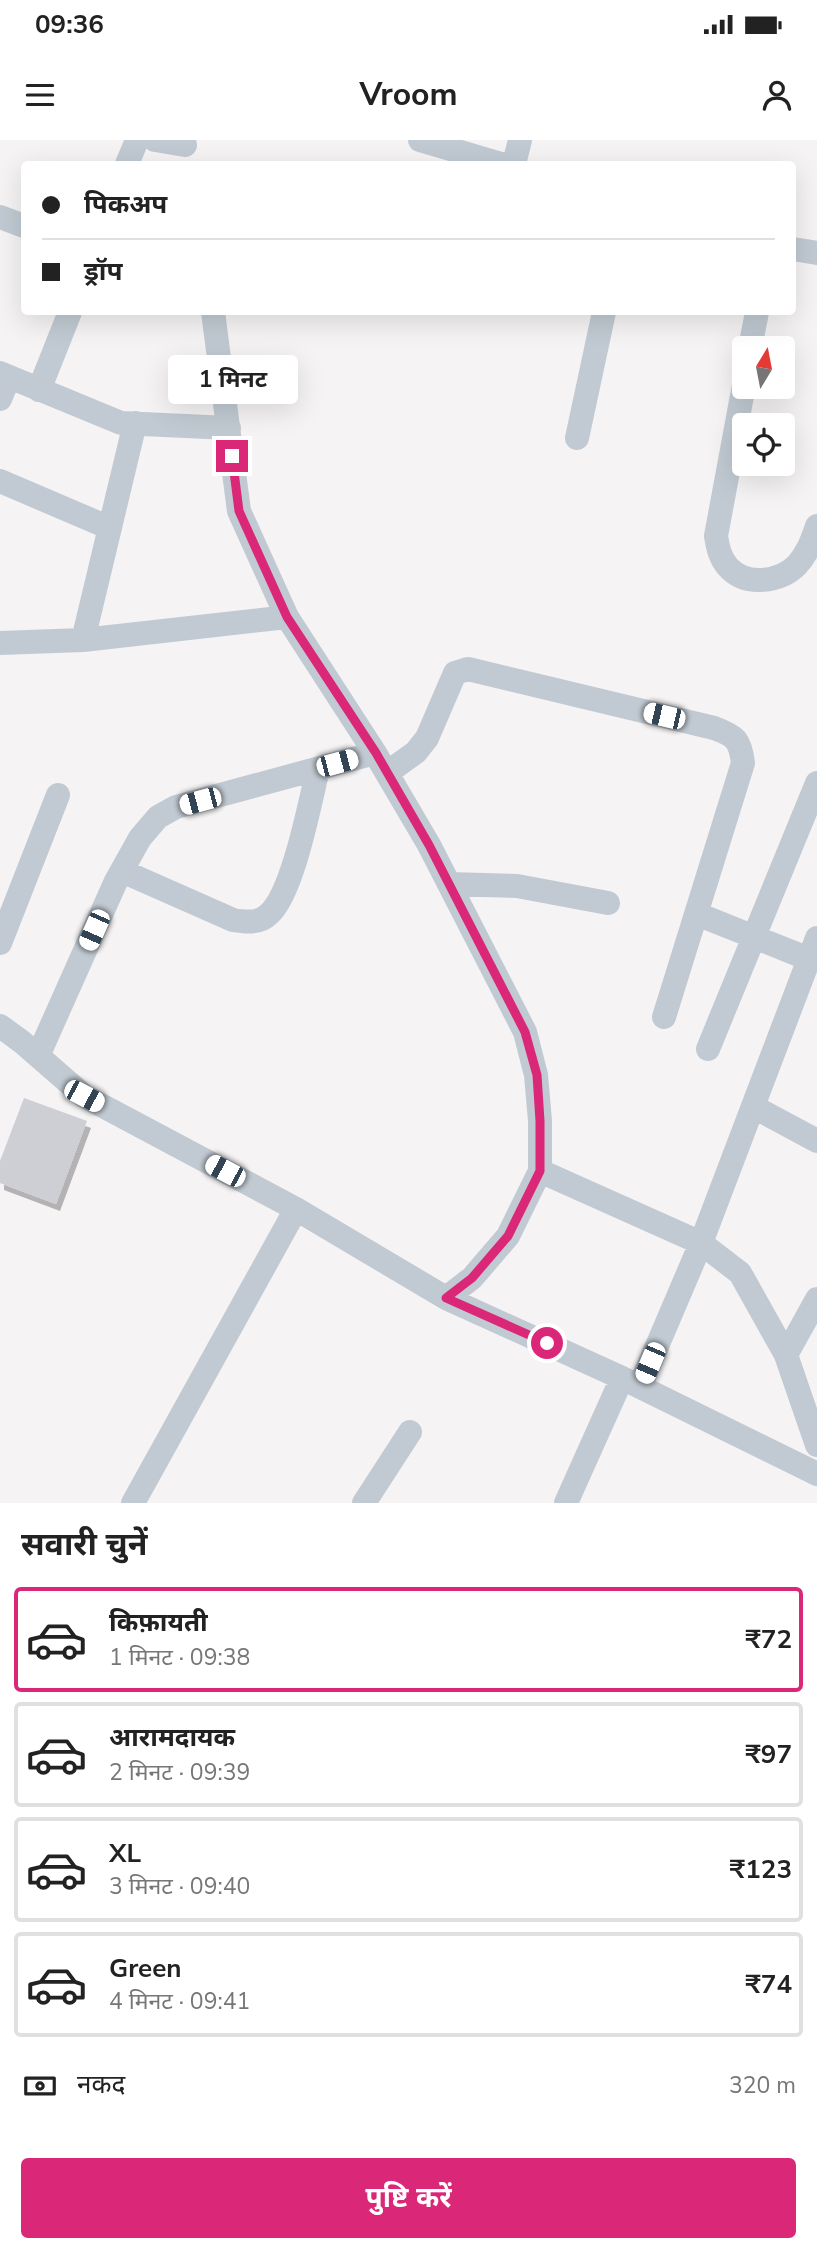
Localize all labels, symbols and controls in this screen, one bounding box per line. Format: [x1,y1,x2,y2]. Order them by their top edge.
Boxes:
text: 09:36 [35,7,104,42]
text: Vroom [359,73,458,116]
icon: menu [21,76,59,114]
icon: person [758,76,796,114]
text: पिकअप [84,187,167,222]
text: ड्रॉप [84,254,122,289]
north arrow [732,336,794,399]
map controls [732,336,795,476]
callout: 1 मिनट [167,355,297,404]
text: 1 मिनट [199,364,267,395]
button: locate [732,413,795,476]
route end [216,440,248,472]
car [642,701,687,731]
car [314,747,361,779]
car [177,785,224,817]
car [76,907,113,953]
car [61,1077,108,1115]
car [202,1152,249,1190]
route start [531,1327,563,1359]
car [633,1340,668,1386]
text: सवारी चुनें [21,1523,147,1566]
text: किफ़ायती [109,1605,208,1640]
icon: car [25,1608,88,1671]
text: ₹72 [745,1622,792,1657]
text: 1 मिनट · 09:38 [109,1642,250,1673]
text: आरामदायक [109,1720,235,1755]
icon: car [25,1723,88,1786]
text: ₹97 [745,1737,792,1772]
text: 2 मिनट · 09:39 [109,1757,250,1788]
text: XL [109,1836,141,1871]
icon: car [25,1838,88,1901]
text: ₹123 [730,1852,792,1887]
text: 3 मिनट · 09:40 [109,1871,250,1902]
text: Green [109,1951,182,1986]
icon: car [25,1953,88,2016]
text: ₹74 [745,1967,792,2002]
text: 4 मिनट · 09:41 [109,1986,250,2017]
icon: cash [21,2067,59,2105]
text: नकद [77,2067,125,2102]
text: 320 m [729,2070,796,2101]
button: पुष्टि करें [21,2158,796,2238]

